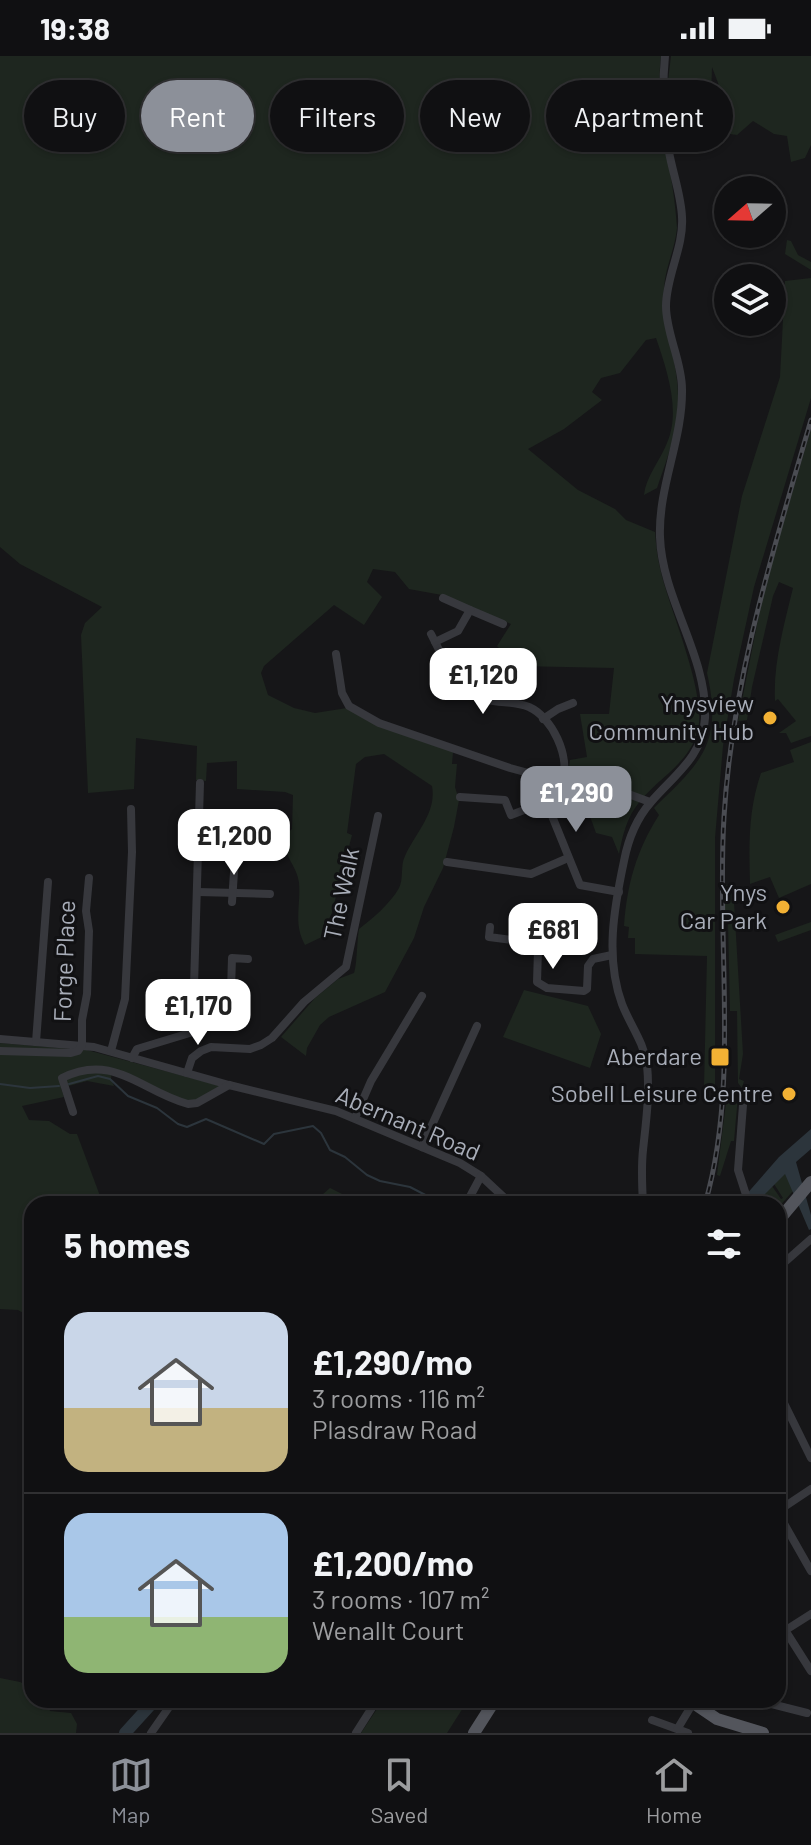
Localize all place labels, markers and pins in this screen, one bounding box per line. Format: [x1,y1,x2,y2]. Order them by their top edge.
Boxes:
pin: £1,120 [418,648,548,716]
place label: Ynysview Community Hub [588,688,754,745]
marker: Ynysview Community Hub [761,709,779,727]
pin: £1,290 [511,766,641,834]
pin: £1,200 [169,809,299,877]
place label: Ynys Car Park [680,877,767,934]
marker: Ynys Car Park [774,898,792,916]
pin: £681 [506,903,600,971]
pin: £1,170 [133,979,263,1047]
place label: Aberdare [606,1041,702,1070]
marker: Aberdare [709,1046,731,1068]
place label: Sobell Leisure Centre [551,1078,773,1107]
marker: Sobell Leisure Centre [780,1085,798,1103]

